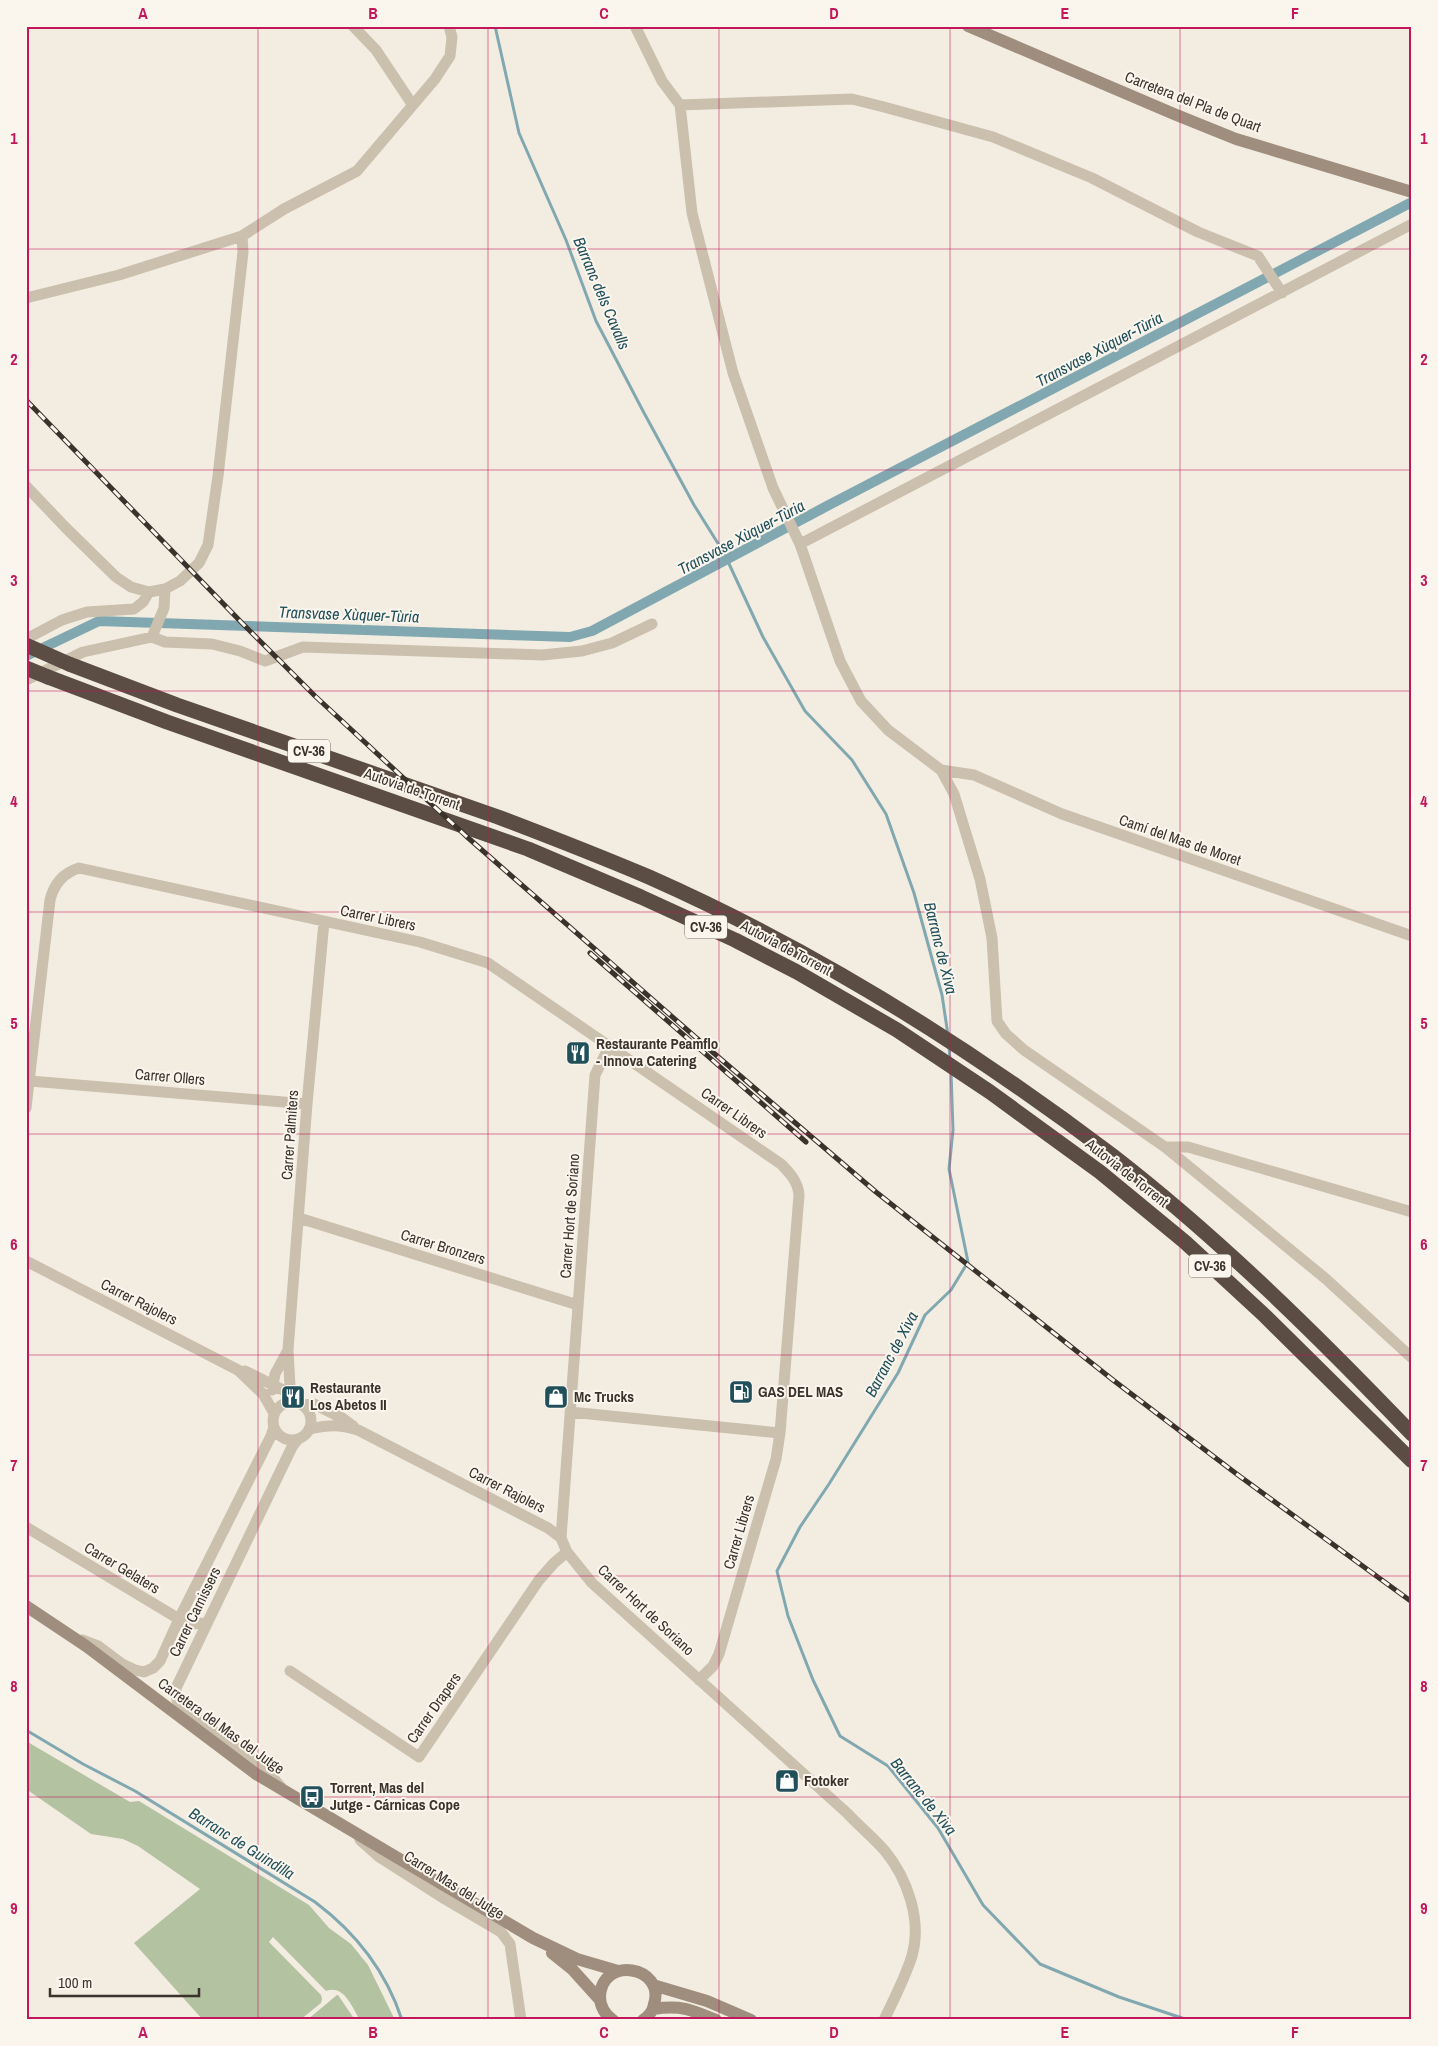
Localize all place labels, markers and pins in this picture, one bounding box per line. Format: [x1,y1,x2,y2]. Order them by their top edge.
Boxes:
place label: Restaurante Peamflo - Innova Catering [596,1033,718,1071]
restaurant icon: Restaurante Peamflo - Innova Catering [565,1040,591,1066]
place label: Restaurante Los Abetos II [310,1377,387,1415]
fuel station icon: GAS DEL MAS [728,1379,754,1405]
place label: GAS DEL MAS [758,1381,843,1402]
restaurant icon: Restaurante Los Abetos II [280,1384,306,1410]
shop icon: Mc Trucks [543,1384,569,1410]
place label: Mc Trucks [574,1386,634,1407]
shop icon: Fotoker [774,1768,800,1794]
place label: Fotoker [804,1770,849,1791]
place label: Torrent, Mas del Jutge - Cárnicas Cope [330,1777,460,1815]
bus stop icon: Torrent, Mas del Jutge - Cárnicas Cope [299,1784,325,1810]

